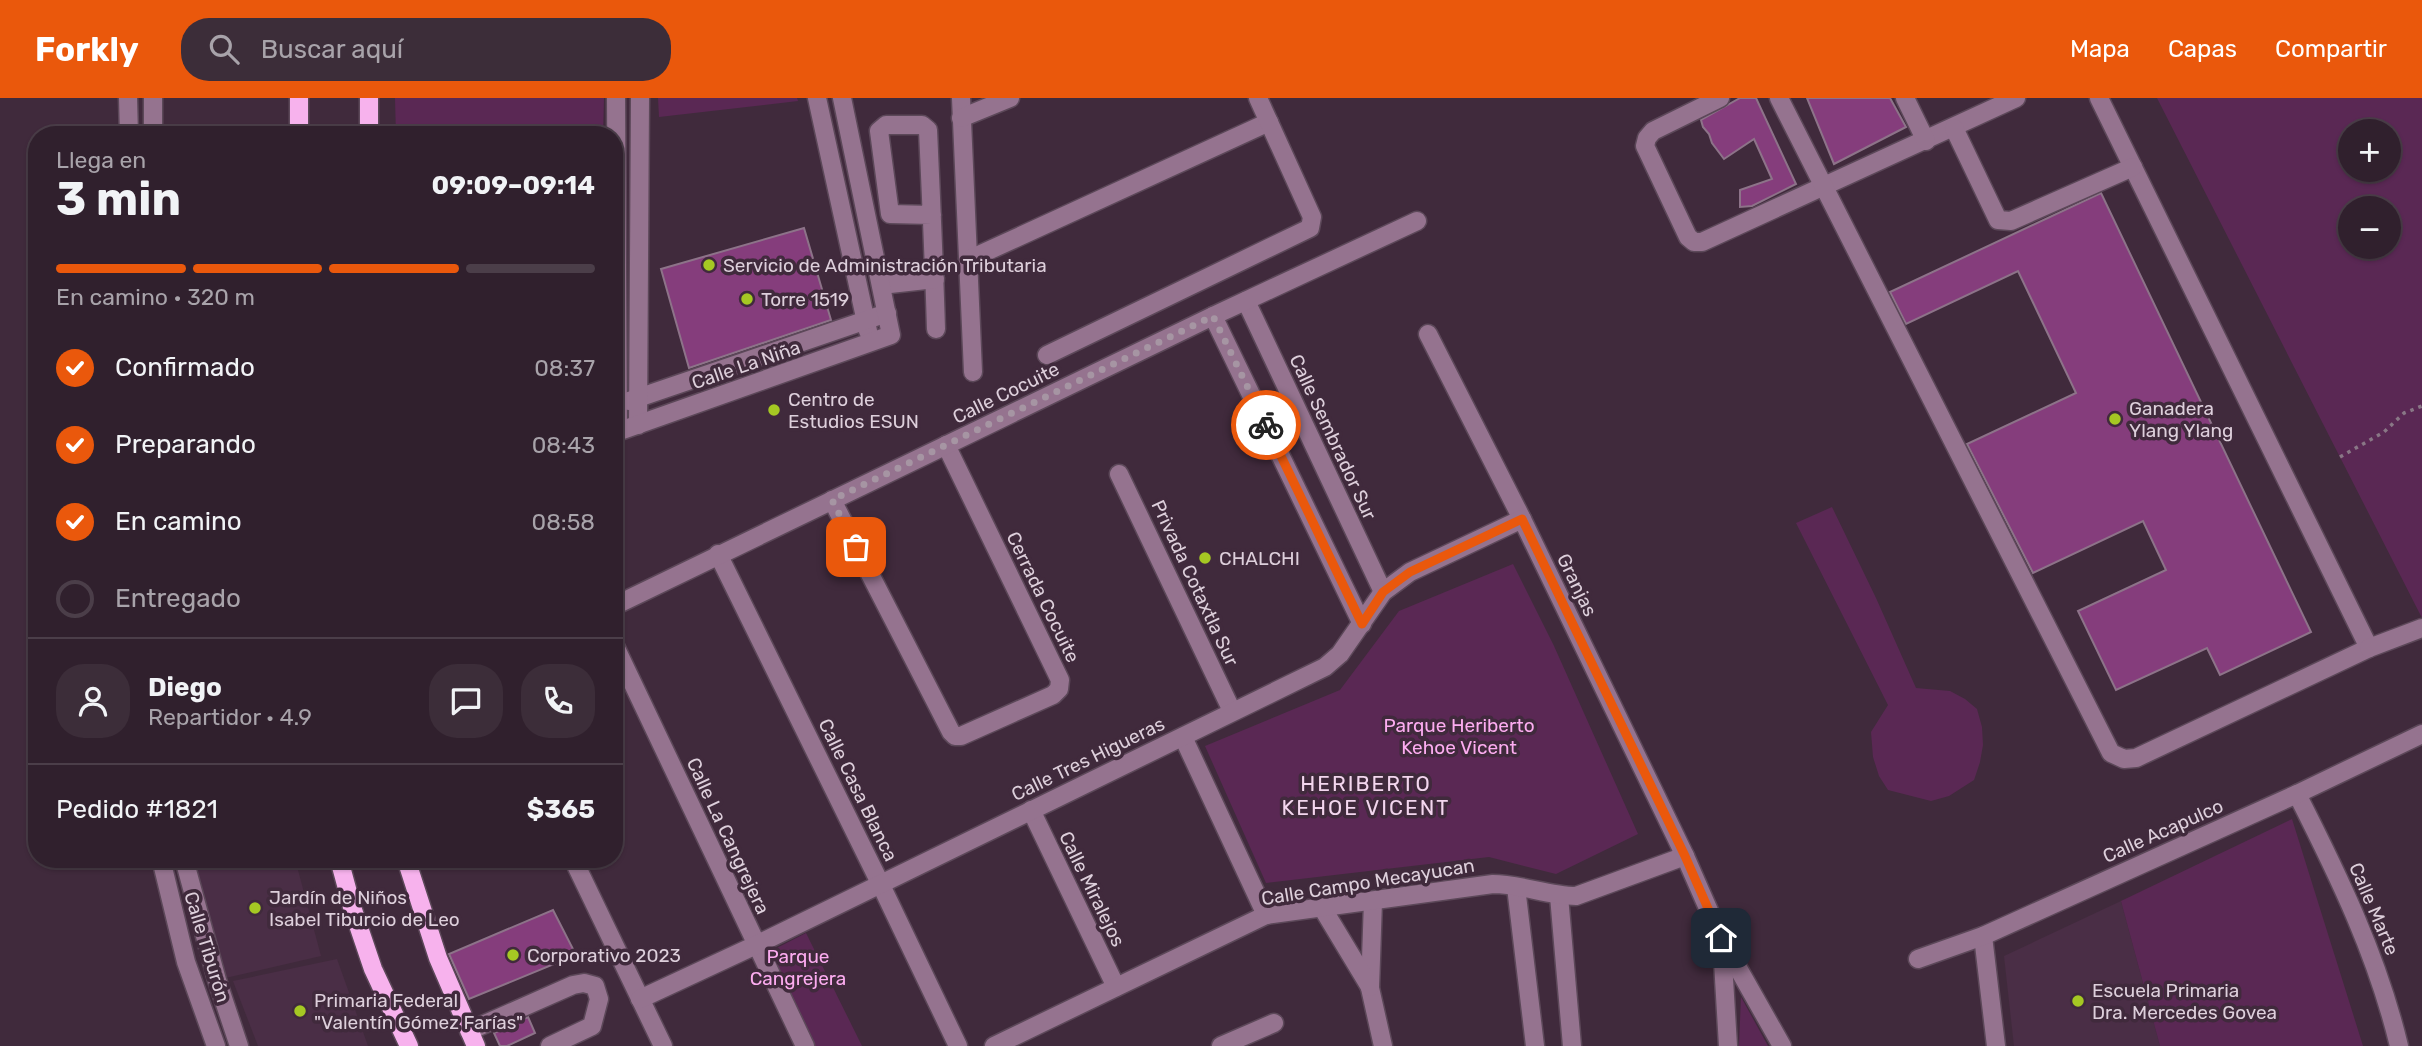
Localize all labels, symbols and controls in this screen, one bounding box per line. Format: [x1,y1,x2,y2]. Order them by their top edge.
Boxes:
search box [181,18,671,81]
text: Forkly [35,30,139,69]
icon: search [205,30,243,68]
text: Buscar aquí [261,34,403,65]
text: Mapa [2070,35,2130,63]
text: Capas [2168,35,2237,63]
text: Compartir [2275,35,2387,63]
map controls [2338,119,2401,259]
button: + [2338,119,2401,182]
text: Llega en [56,146,146,174]
text: 09:09–09:14 [432,170,595,201]
text: 3 min [56,172,181,227]
button: − [2338,196,2401,259]
place label: Servicio de Administración Tributaria [723,254,1047,277]
marker: Servicio de Administración Tributaria [701,257,717,273]
text: En camino · 320 m [56,283,255,311]
place label: Torre 1519 [761,288,849,311]
marker: Torre 1519 [739,291,755,307]
street label: Calle La Niña [689,336,803,394]
icon: check [56,349,94,387]
street label: Calle Sembrador Sur [1285,351,1382,524]
text: Confirmado [115,352,255,383]
text: 08:37 [534,354,595,382]
street label: Calle Cocuite [949,357,1063,429]
place label: Centro de Estudios ESUN [788,388,919,433]
courier [1231,390,1301,460]
place label: Ganadera Ylang Ylang [2129,397,2233,442]
marker: Centro de Estudios ESUN [766,402,782,418]
icon: bike [1247,406,1285,444]
marker: Ganadera Ylang Ylang [2107,411,2123,427]
icon: check [56,426,94,464]
text: Preparando [115,429,256,460]
text: 08:43 [532,431,595,459]
street label: Privada Cotaxtla Sur [1146,496,1244,670]
icon: check [56,503,94,541]
text: En camino [115,506,242,537]
text: 08:58 [532,508,595,536]
pin [826,517,886,577]
icon: bag [837,528,875,566]
street label: Cerrada Cocuite [1001,528,1085,666]
place label: CHALCHI [1219,547,1300,570]
marker: CHALCHI [1197,550,1213,566]
street label: Granjas [1552,550,1602,620]
text: Entregado [115,583,241,614]
button: person [56,664,130,738]
button: chat [429,664,503,738]
button: phone [521,664,595,738]
text: Diego [148,672,222,703]
text: Repartidor · 4.9 [148,703,312,731]
street label: Calle Tres Higueras [1008,712,1168,806]
park label: Parque Heriberto Kehoe Vicent [1383,714,1535,759]
street label: Calle Casa Blanca [813,715,903,865]
street label: Calle La Cangrejera [682,754,774,918]
district label: HERIBERTO KEHOE VICENT [1282,771,1450,820]
text: Pedido #1821 [56,794,218,825]
text: $365 [527,794,595,825]
street label: Calle Acapulco [2099,794,2227,868]
street label: Calle Miralejos [1054,828,1130,950]
street label: Calle Campo Mecayucan [1260,854,1476,910]
street label: Calle Marte [2344,859,2404,959]
place label: Jardín de Niños Isabel Tiburcio de Leo [269,886,460,931]
street label: Calle Tiburón [179,889,235,1005]
marker: Jardín de Niños Isabel Tiburcio de Leo [247,900,263,916]
pin [1691,908,1751,968]
icon: home [1702,919,1740,957]
place label: Corporativo 2023 [527,944,681,967]
park label: Parque Cangrejera [750,945,846,990]
marker: Corporativo 2023 [505,947,521,963]
place label: Escuela Primaria Dra. Mercedes Govea [2092,979,2277,1024]
place label: Primaria Federal "Valentín Gómez Farías" [314,989,523,1034]
marker: Escuela Primaria Dra. Mercedes Govea [2070,993,2086,1009]
marker: Primaria Federal "Valentín Gómez Farías" [292,1003,308,1019]

